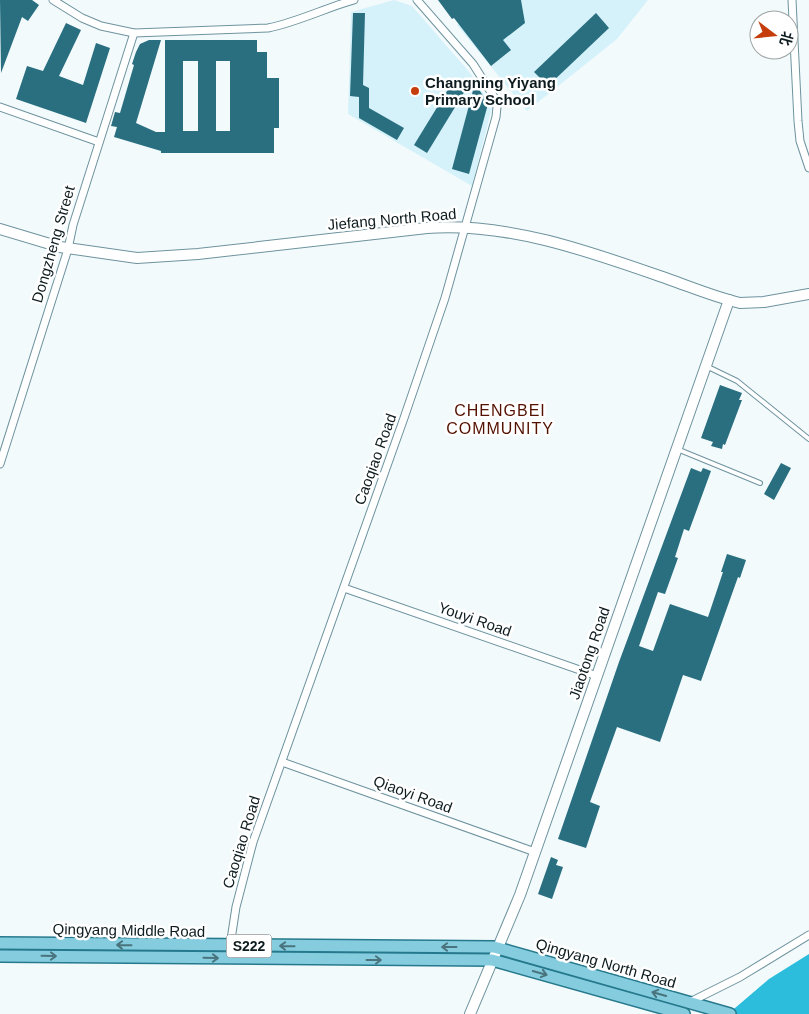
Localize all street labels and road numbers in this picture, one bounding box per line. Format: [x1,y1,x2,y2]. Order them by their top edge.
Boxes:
street label: Dongzheng Street [28,183,78,304]
street label: Jiefang North Road [327,205,457,233]
street label: Caoqiao Road [351,411,399,507]
street label: Youyi Road [436,599,514,639]
street label: Jiaotong Road [565,604,613,702]
street label: Qiaoyi Road [371,772,455,816]
street label: Caoqiao Road [219,794,263,890]
street label: Qingyang Middle Road [53,920,205,940]
road number: S222 [226,934,272,958]
street label: Qingyang North Road [534,935,678,991]

